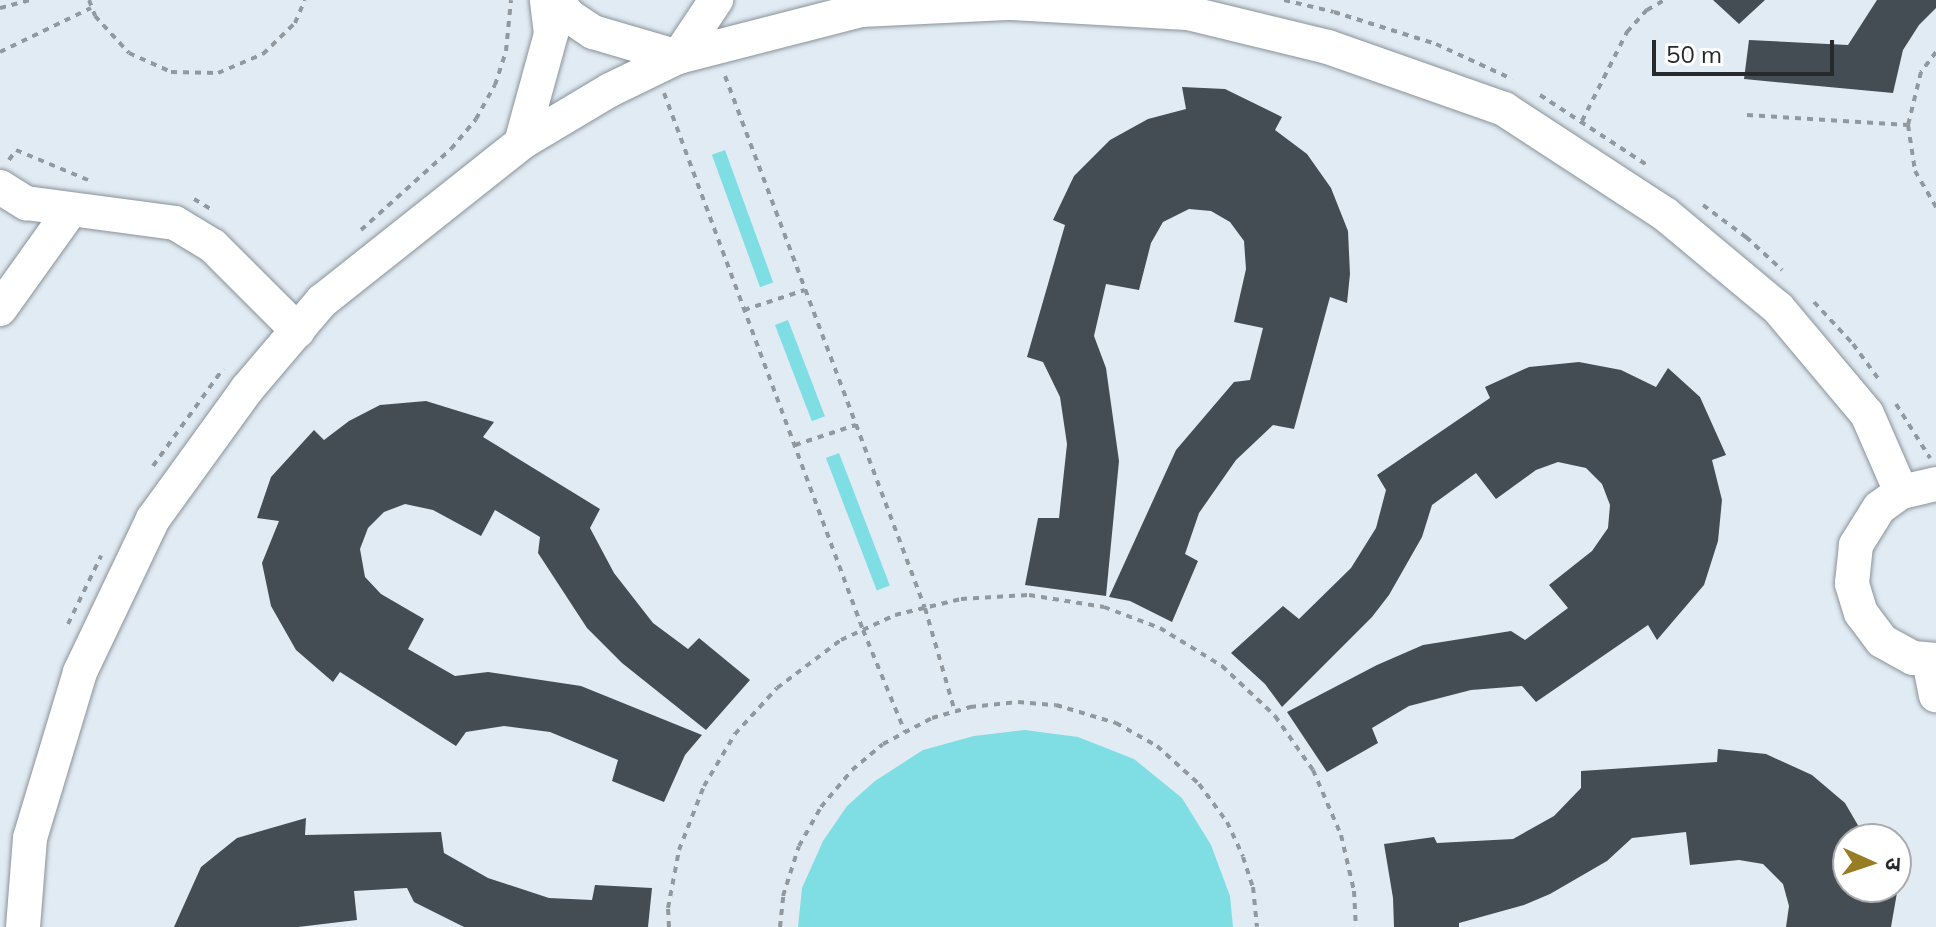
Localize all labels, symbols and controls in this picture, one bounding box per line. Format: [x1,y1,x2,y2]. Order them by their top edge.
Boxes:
scale bar [1656,24,1838,74]
text: 50 m [1666,39,1722,69]
north arrow [1832,823,1912,903]
text: उ [1880,857,1908,871]

